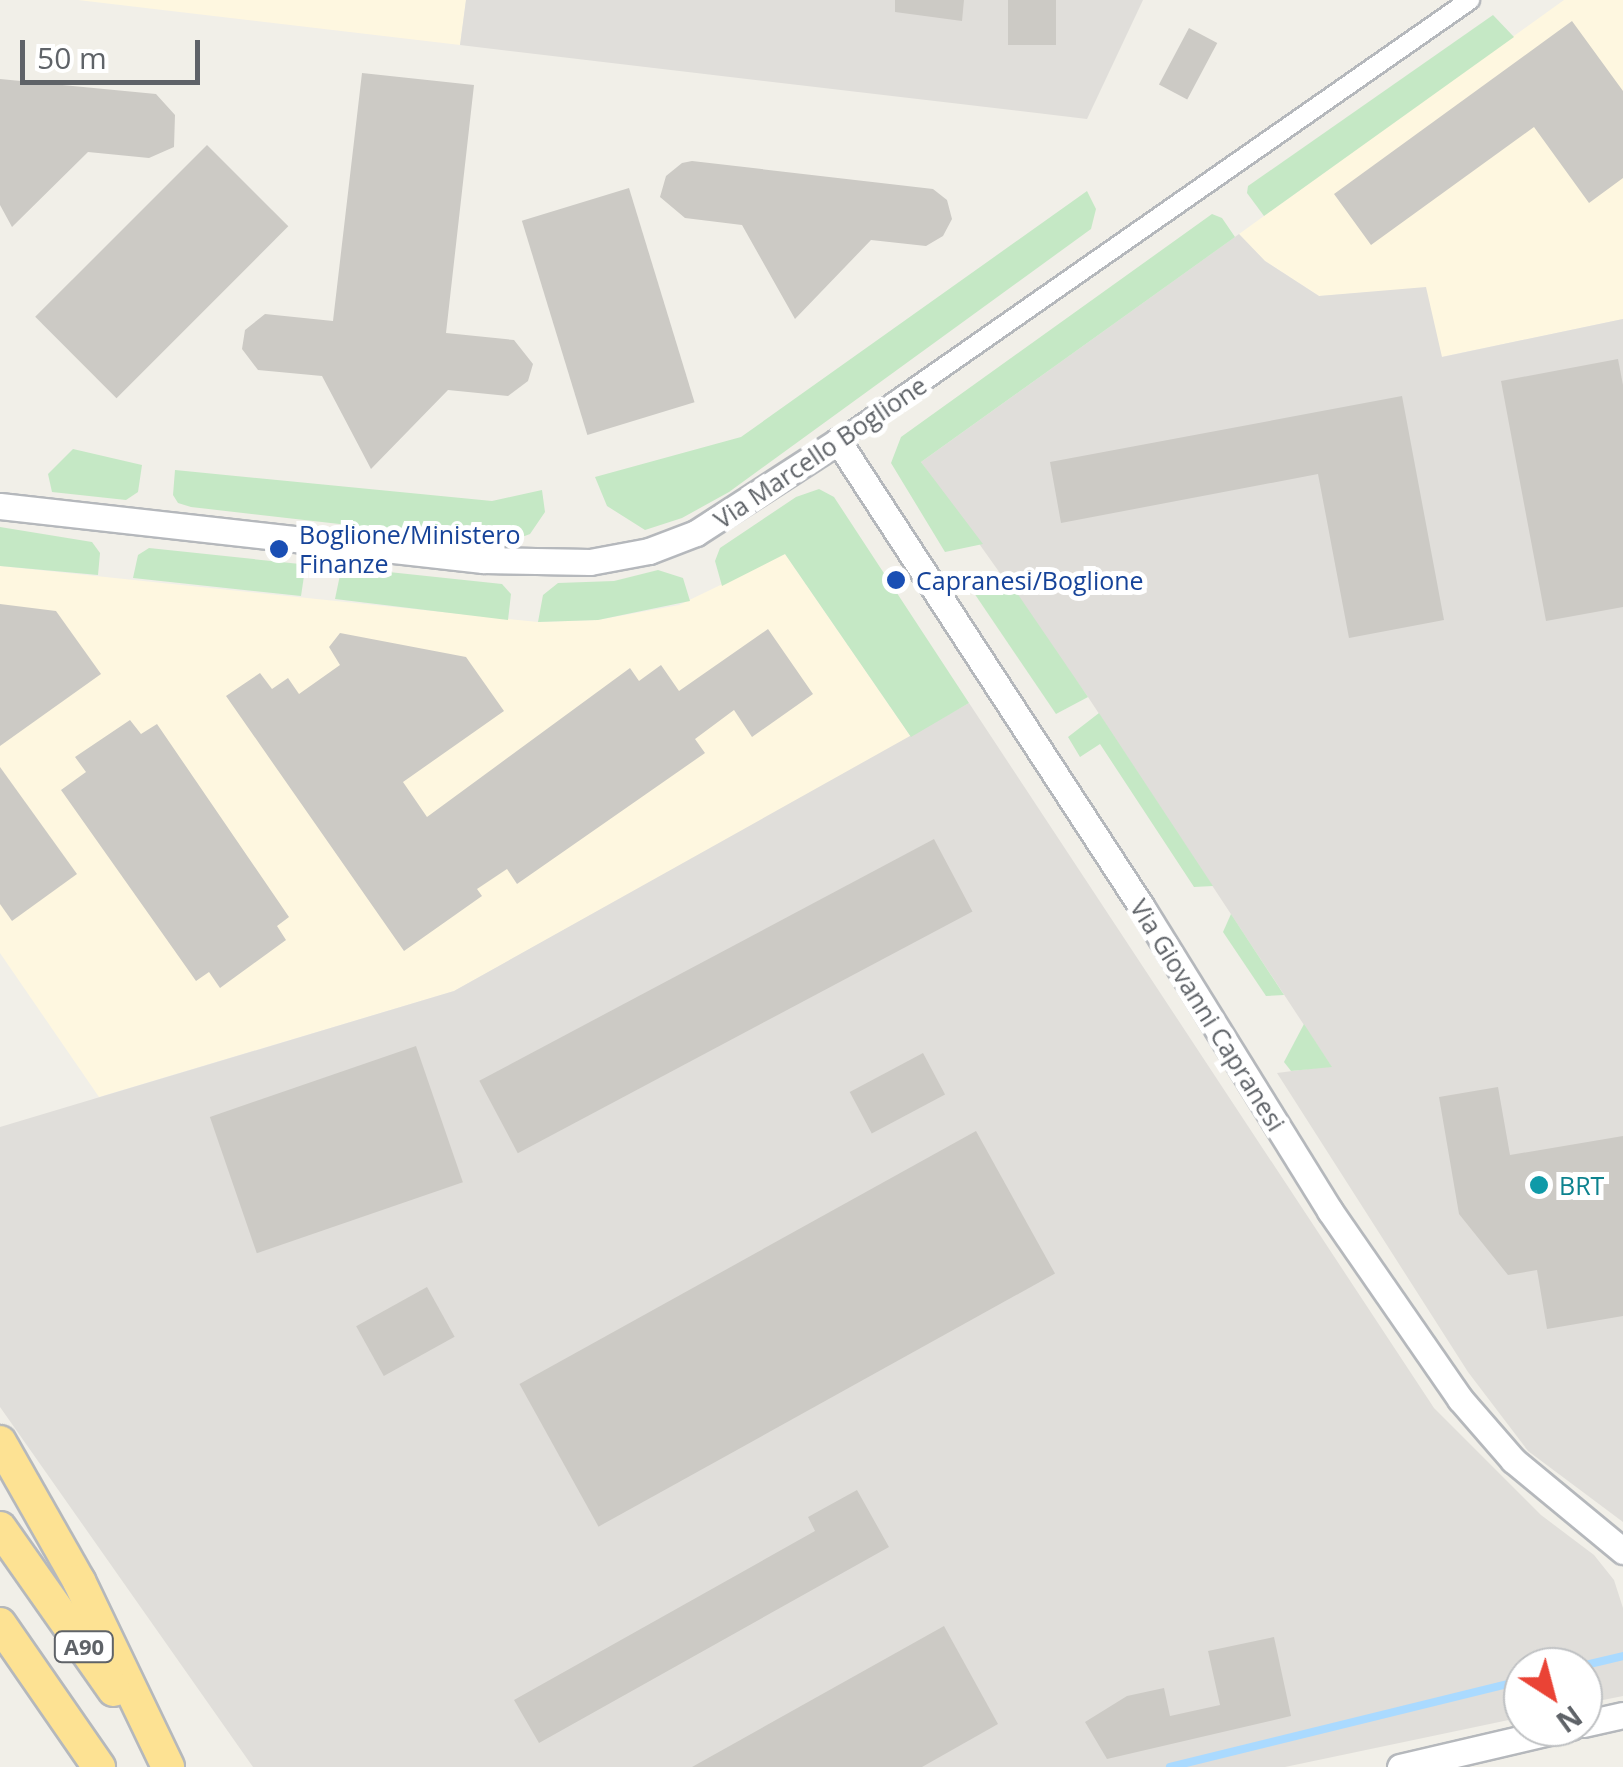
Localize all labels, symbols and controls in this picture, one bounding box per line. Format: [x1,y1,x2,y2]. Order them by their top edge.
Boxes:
scale bar [25,20,205,82]
text: 50 m [37,37,107,78]
street label: Via Marcello Boglione [708,370,932,534]
place label: Boglione/Ministero Finanze [299,520,521,579]
marker: Boglione/Ministero Finanze [268,538,290,560]
place label: Capranesi/Boglione [916,565,1144,595]
marker: Capranesi/Boglione [885,569,907,591]
street label: Via Giovanni Capranesi [1124,894,1292,1136]
place label: BRT [1559,1170,1604,1200]
marker: BRT [1528,1174,1550,1196]
road number: A90 [52,1630,116,1664]
north arrow [1503,1647,1603,1747]
text: N [1549,1698,1590,1742]

